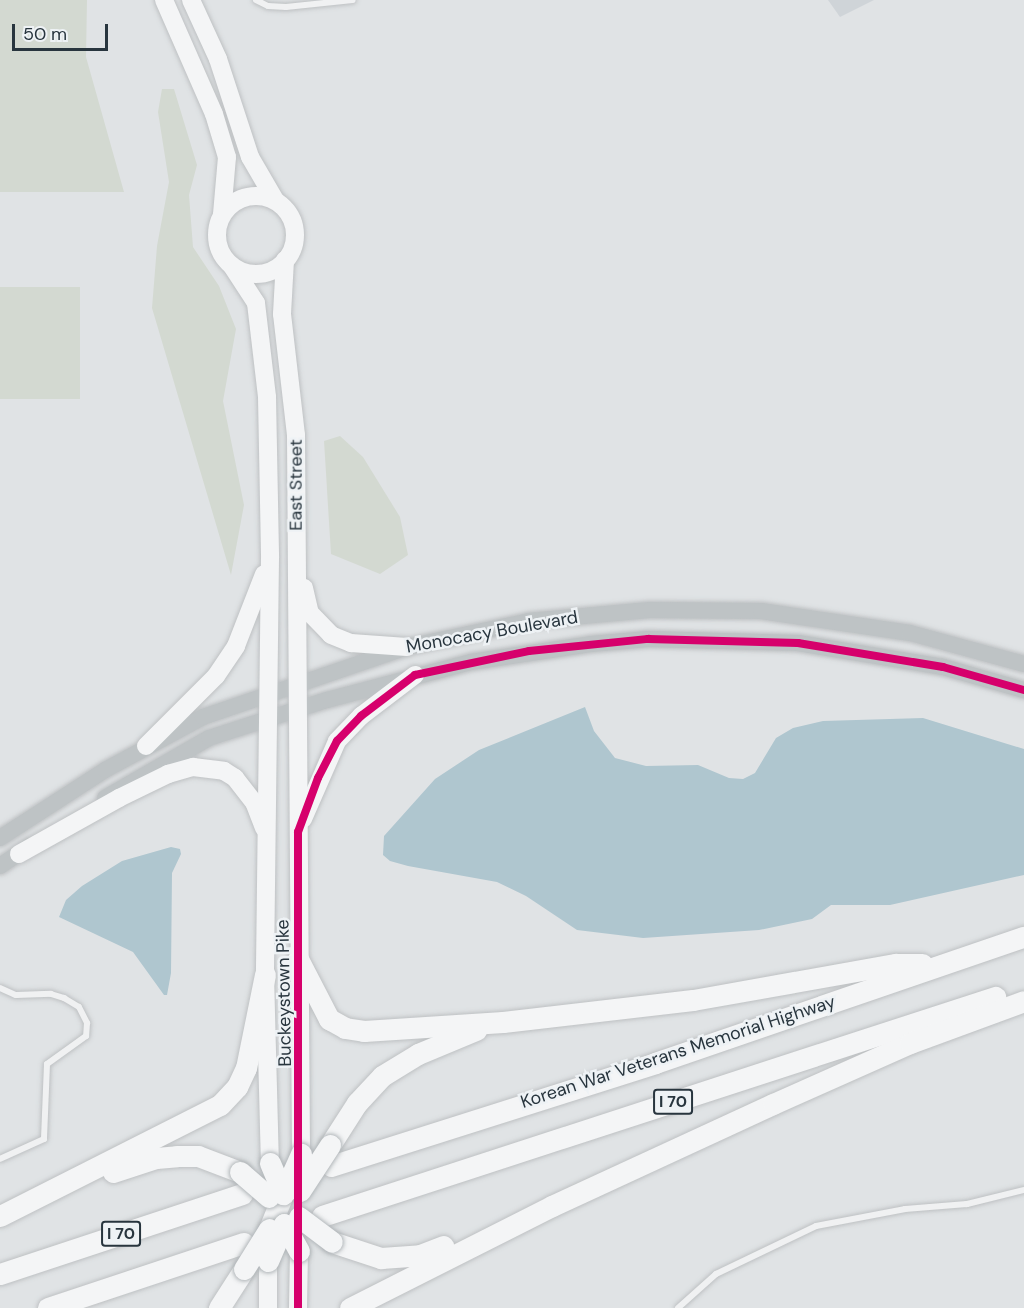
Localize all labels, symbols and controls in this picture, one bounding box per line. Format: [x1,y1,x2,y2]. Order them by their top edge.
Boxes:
scale bar [15,12,111,50]
text: 50 m [23,22,67,46]
street label: East Street [285,439,307,531]
street label: Monocacy Boulevard [404,606,580,658]
street label: Buckeystown Pike [272,919,296,1067]
street label: Korean War Veterans Memorial Highway [518,991,838,1113]
road number: I 70 [652,1089,694,1115]
road number: I 70 [100,1221,142,1247]

